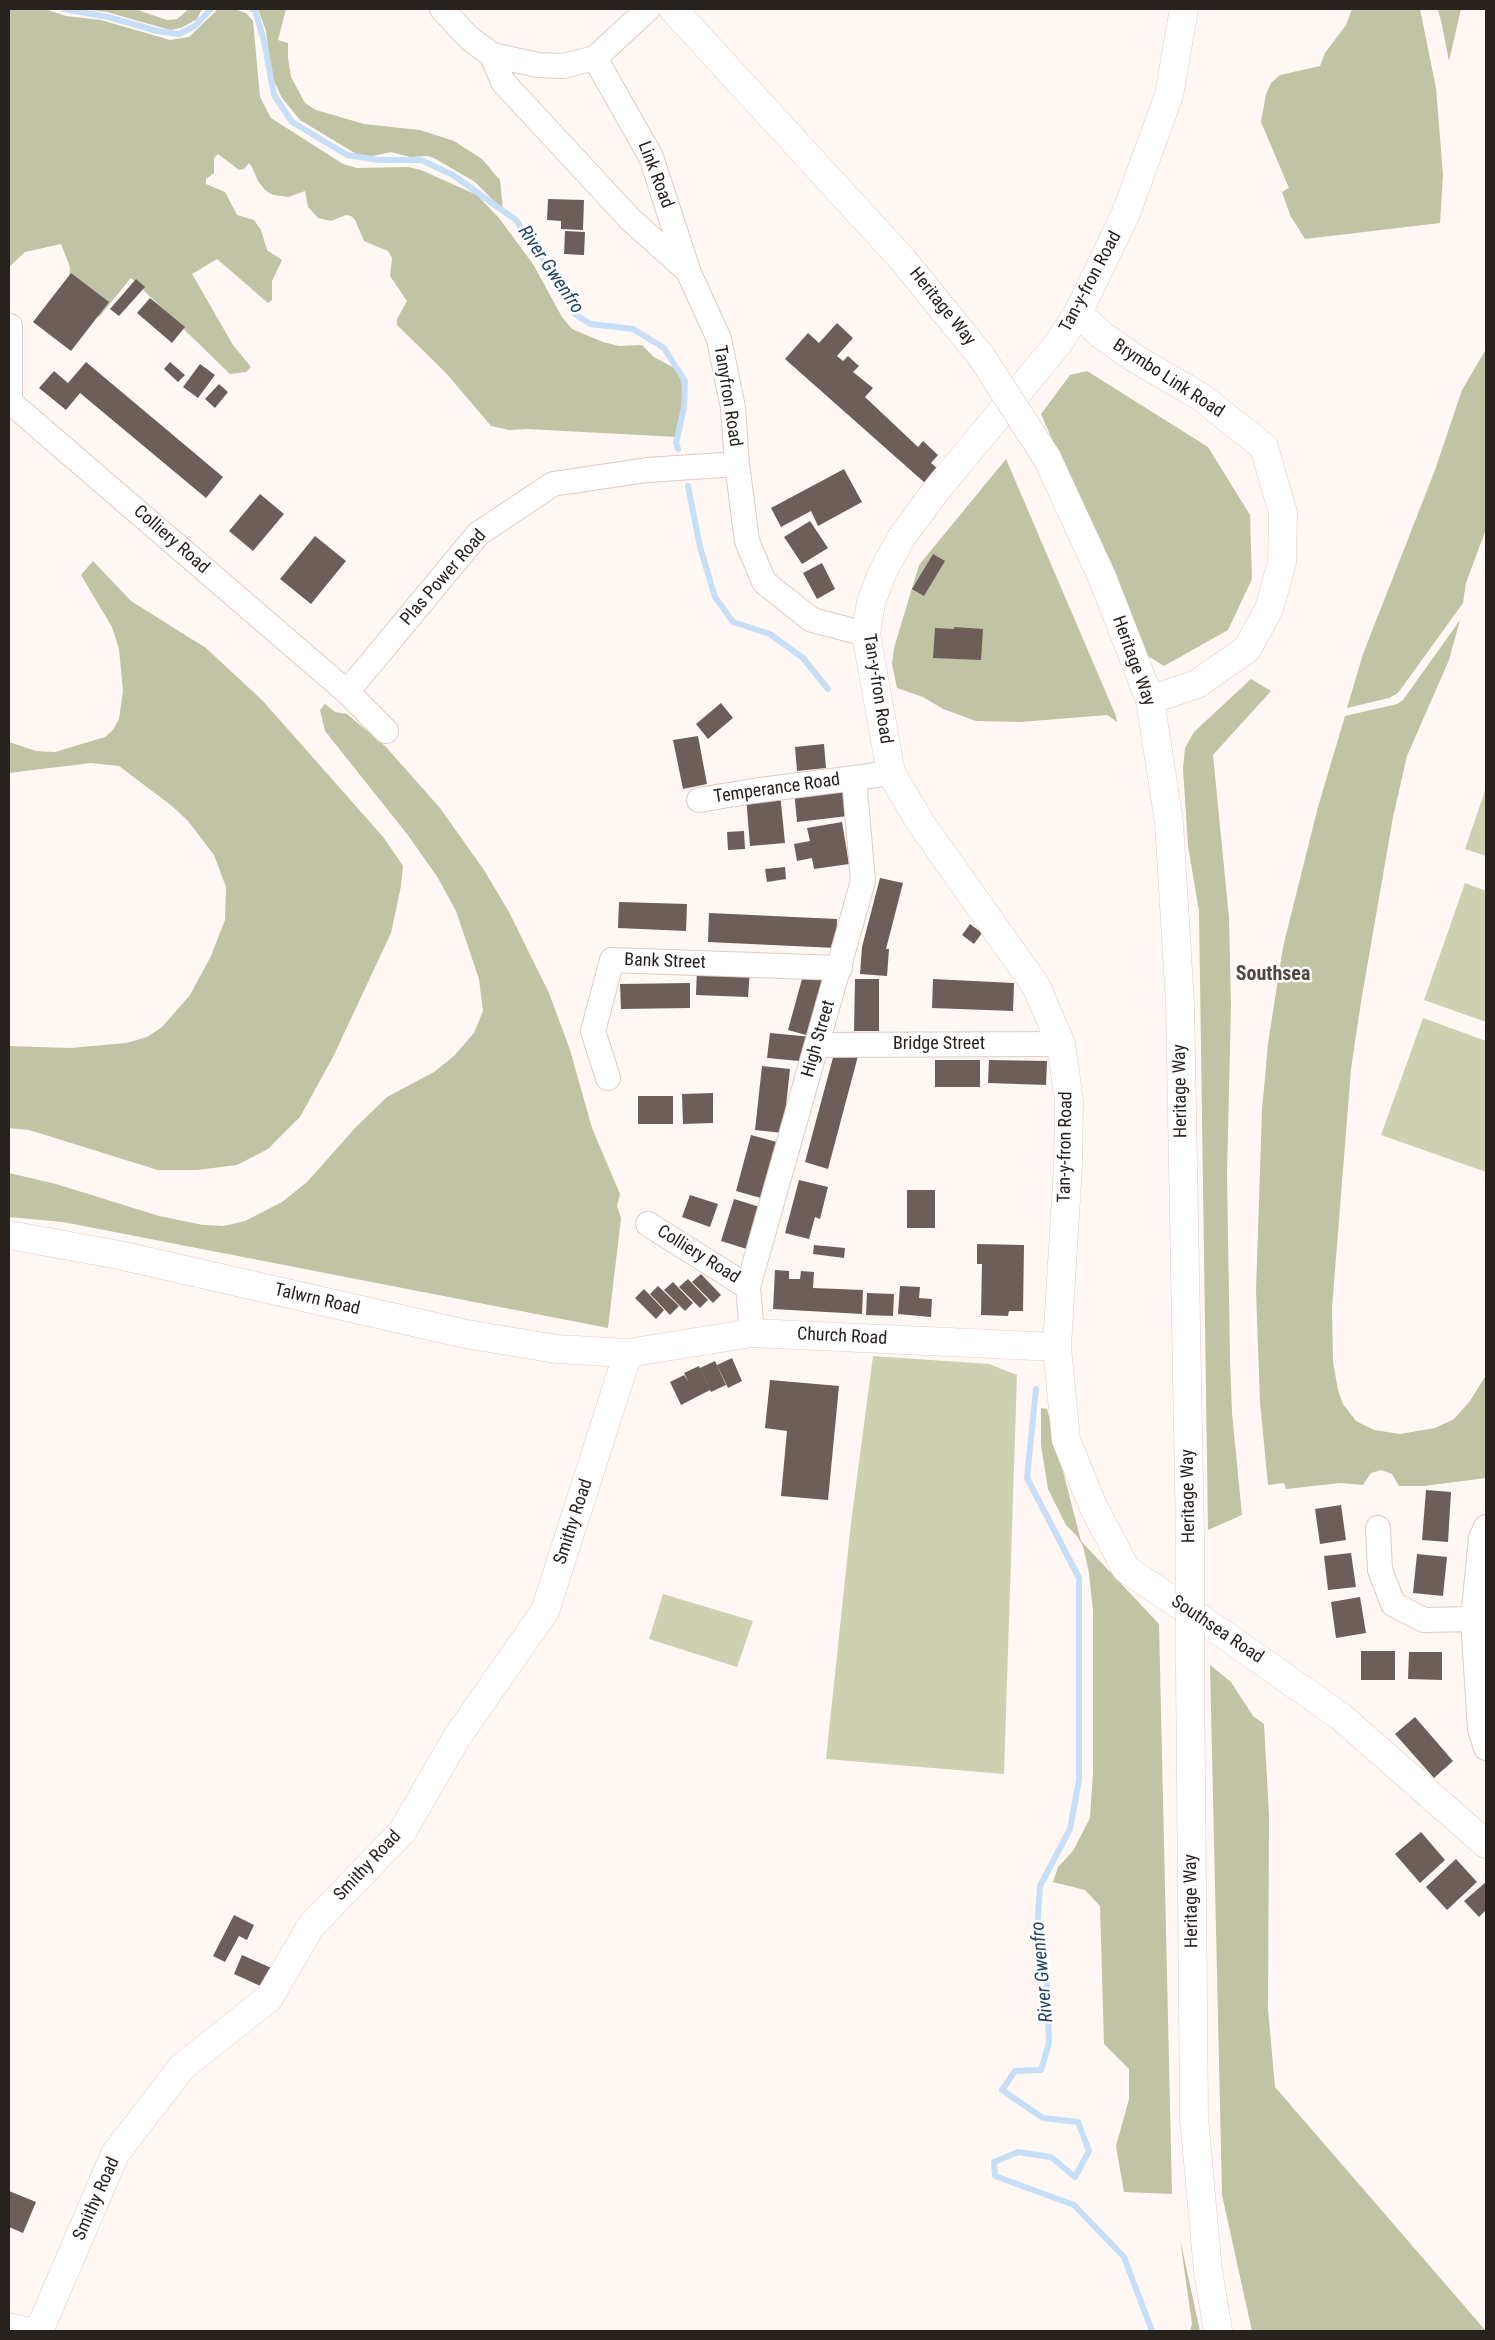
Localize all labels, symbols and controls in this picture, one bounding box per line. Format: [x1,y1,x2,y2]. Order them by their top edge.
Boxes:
street label: Link Road [632,139,678,211]
water label: River Gwenfro [512,222,588,318]
street label: Tan-y-fron Road [1055,228,1127,336]
street label: Heritage Way [904,264,980,350]
street label: Brymbo Link Road [1108,335,1228,423]
street label: Tanyfron Road [708,344,746,448]
street label: Colliery Road [129,501,213,579]
street label: Plas Power Road [397,526,491,630]
street label: Heritage Way [1107,613,1159,709]
street label: Tan-y-fron Road [858,632,896,746]
street label: Temperance Road [712,769,842,809]
street label: Bank Street [624,950,706,974]
district label: Southsea [1236,963,1310,987]
street label: High Street [798,998,840,1080]
street label: Bridge Street [893,1033,985,1055]
street label: Heritage Way [1169,1044,1193,1138]
street label: Tan-y-fron Road [1054,1091,1078,1203]
street label: Colliery Road [653,1221,743,1289]
street label: Talwrn Road [272,1280,362,1320]
street label: Church Road [796,1324,888,1350]
street label: Heritage Way [1177,1449,1201,1543]
street label: Smithy Road [550,1476,598,1568]
street label: Southsea Road [1167,1591,1267,1669]
street label: Smithy Road [330,1826,406,1906]
street label: Heritage Way [1180,1854,1204,1948]
water label: River Gwenfro [1027,1921,1059,2023]
street label: Smithy Road [69,2154,125,2244]

